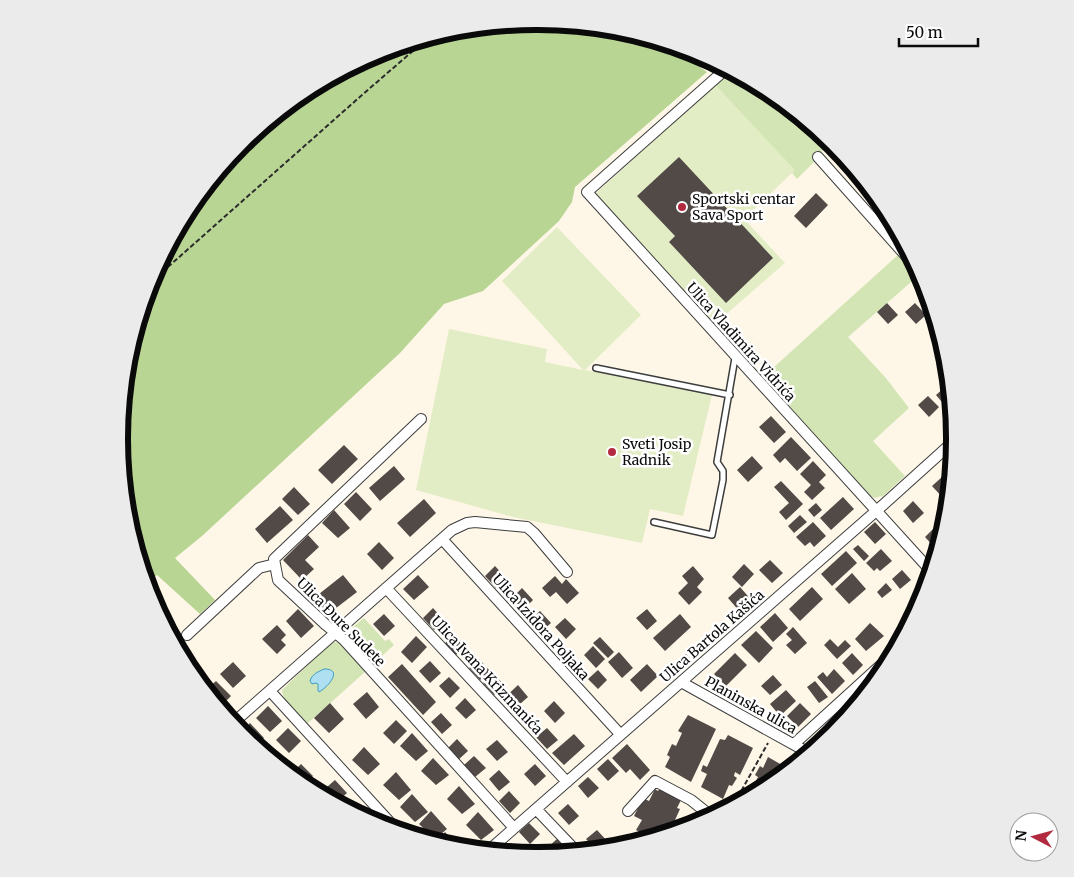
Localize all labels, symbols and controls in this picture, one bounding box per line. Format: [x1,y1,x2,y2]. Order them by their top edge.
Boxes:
scale bar [899,15,978,47]
text: 50 m [906,23,943,42]
place label: Sportski centar Sava Sport [692,190,795,224]
marker: Sportski centar Sava Sport [676,201,688,213]
street label: Ulica Vladimira Vidrića [683,279,800,406]
place label: Sveti Josip Radnik [622,435,692,469]
marker: Sveti Josip Radnik [606,446,618,458]
street label: Ulica Izidora Poljaka [489,570,594,684]
street label: Ulica Đure Sudete [293,574,389,670]
street label: Ulica Bartola Kašića [656,585,768,686]
street label: Ulica Ivana Krizmanića [427,612,547,738]
street label: Planinska ulica [702,672,800,738]
north arrow [1009,812,1059,862]
text: N [1012,829,1031,842]

